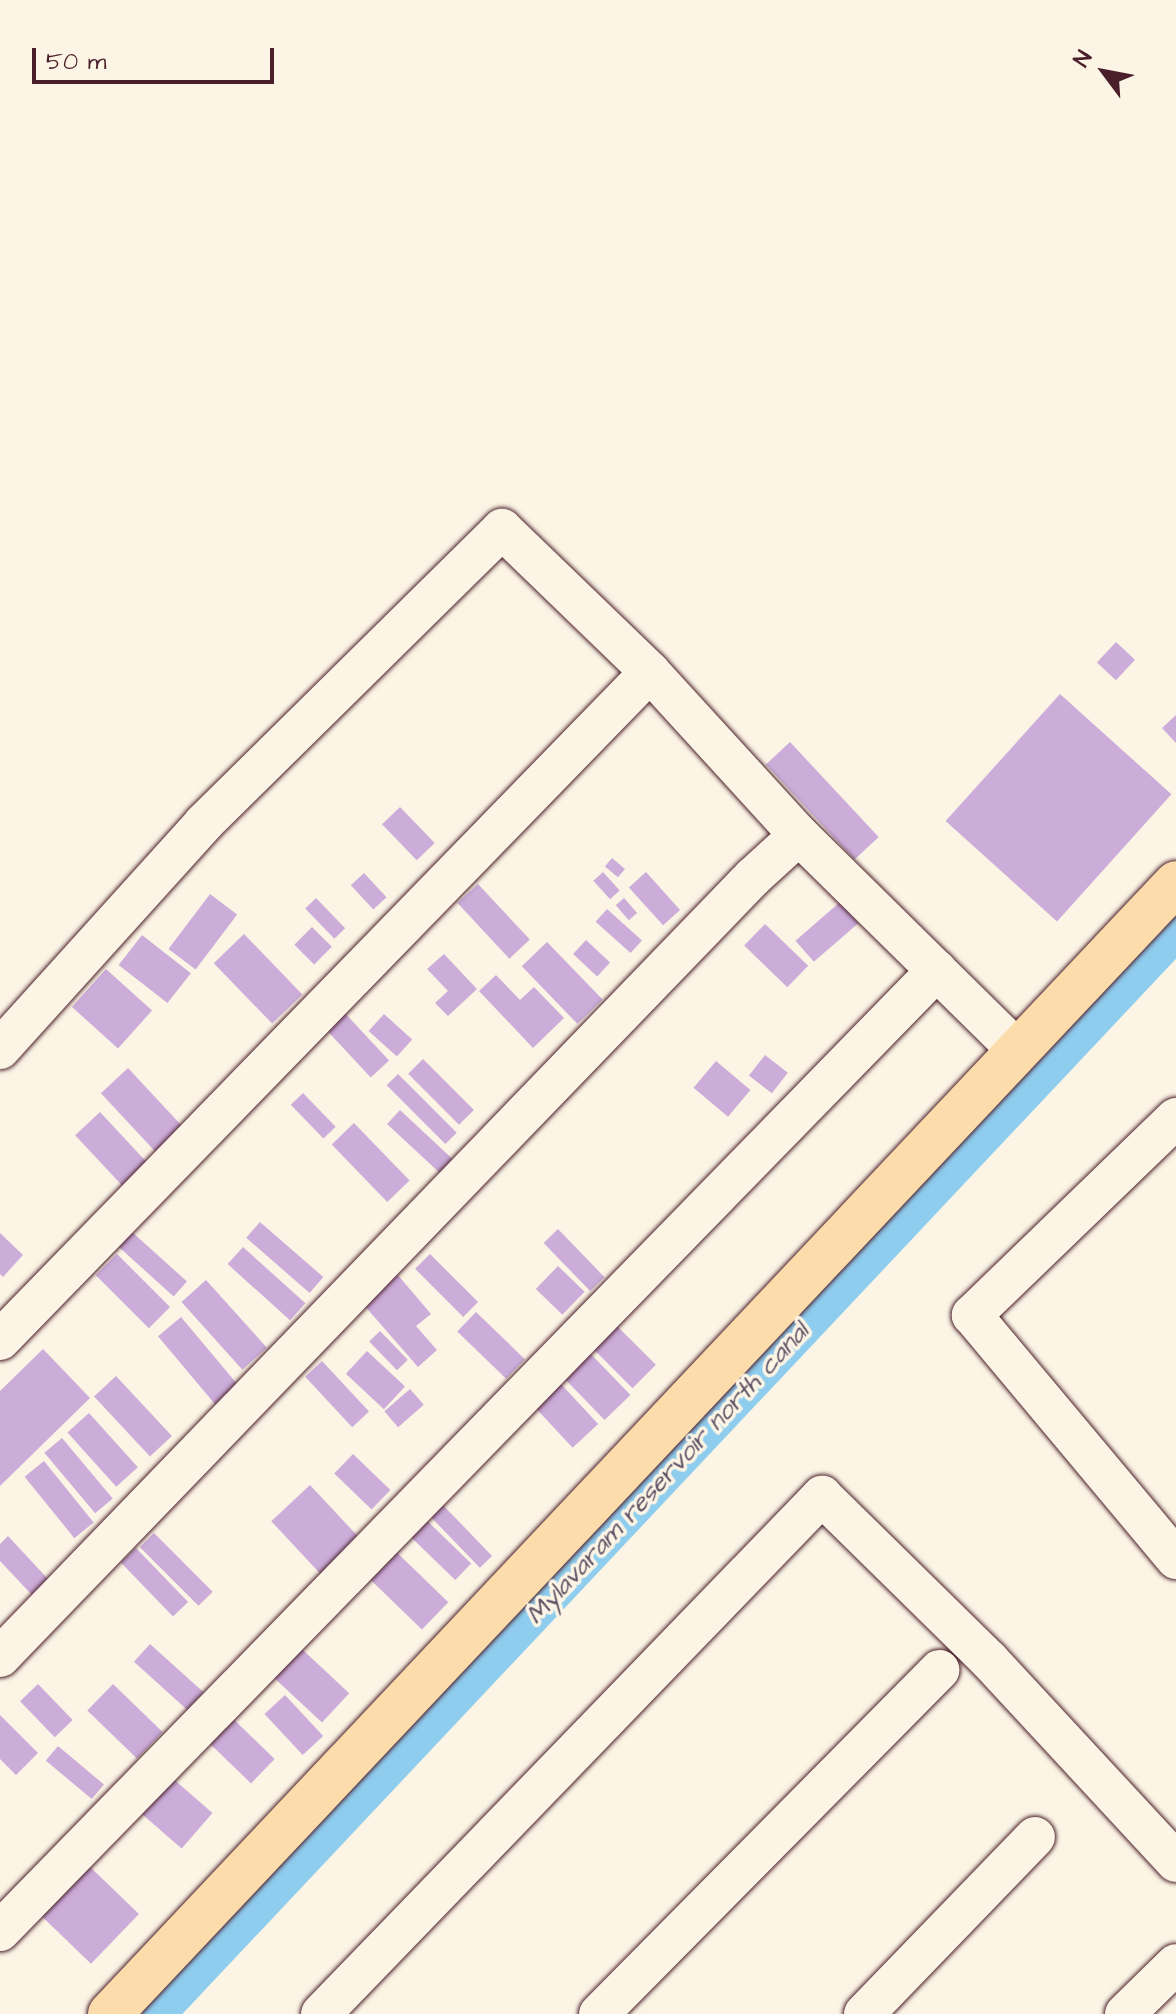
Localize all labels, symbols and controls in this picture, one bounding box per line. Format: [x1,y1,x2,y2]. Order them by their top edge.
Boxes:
scale bar [36,32,278,82]
north arrow [1064,32,1144,112]
text: 50 m [46,45,106,79]
text: N [1066,45,1100,73]
water label: Mylavaram reservoir north canal [520,1317,816,1631]

